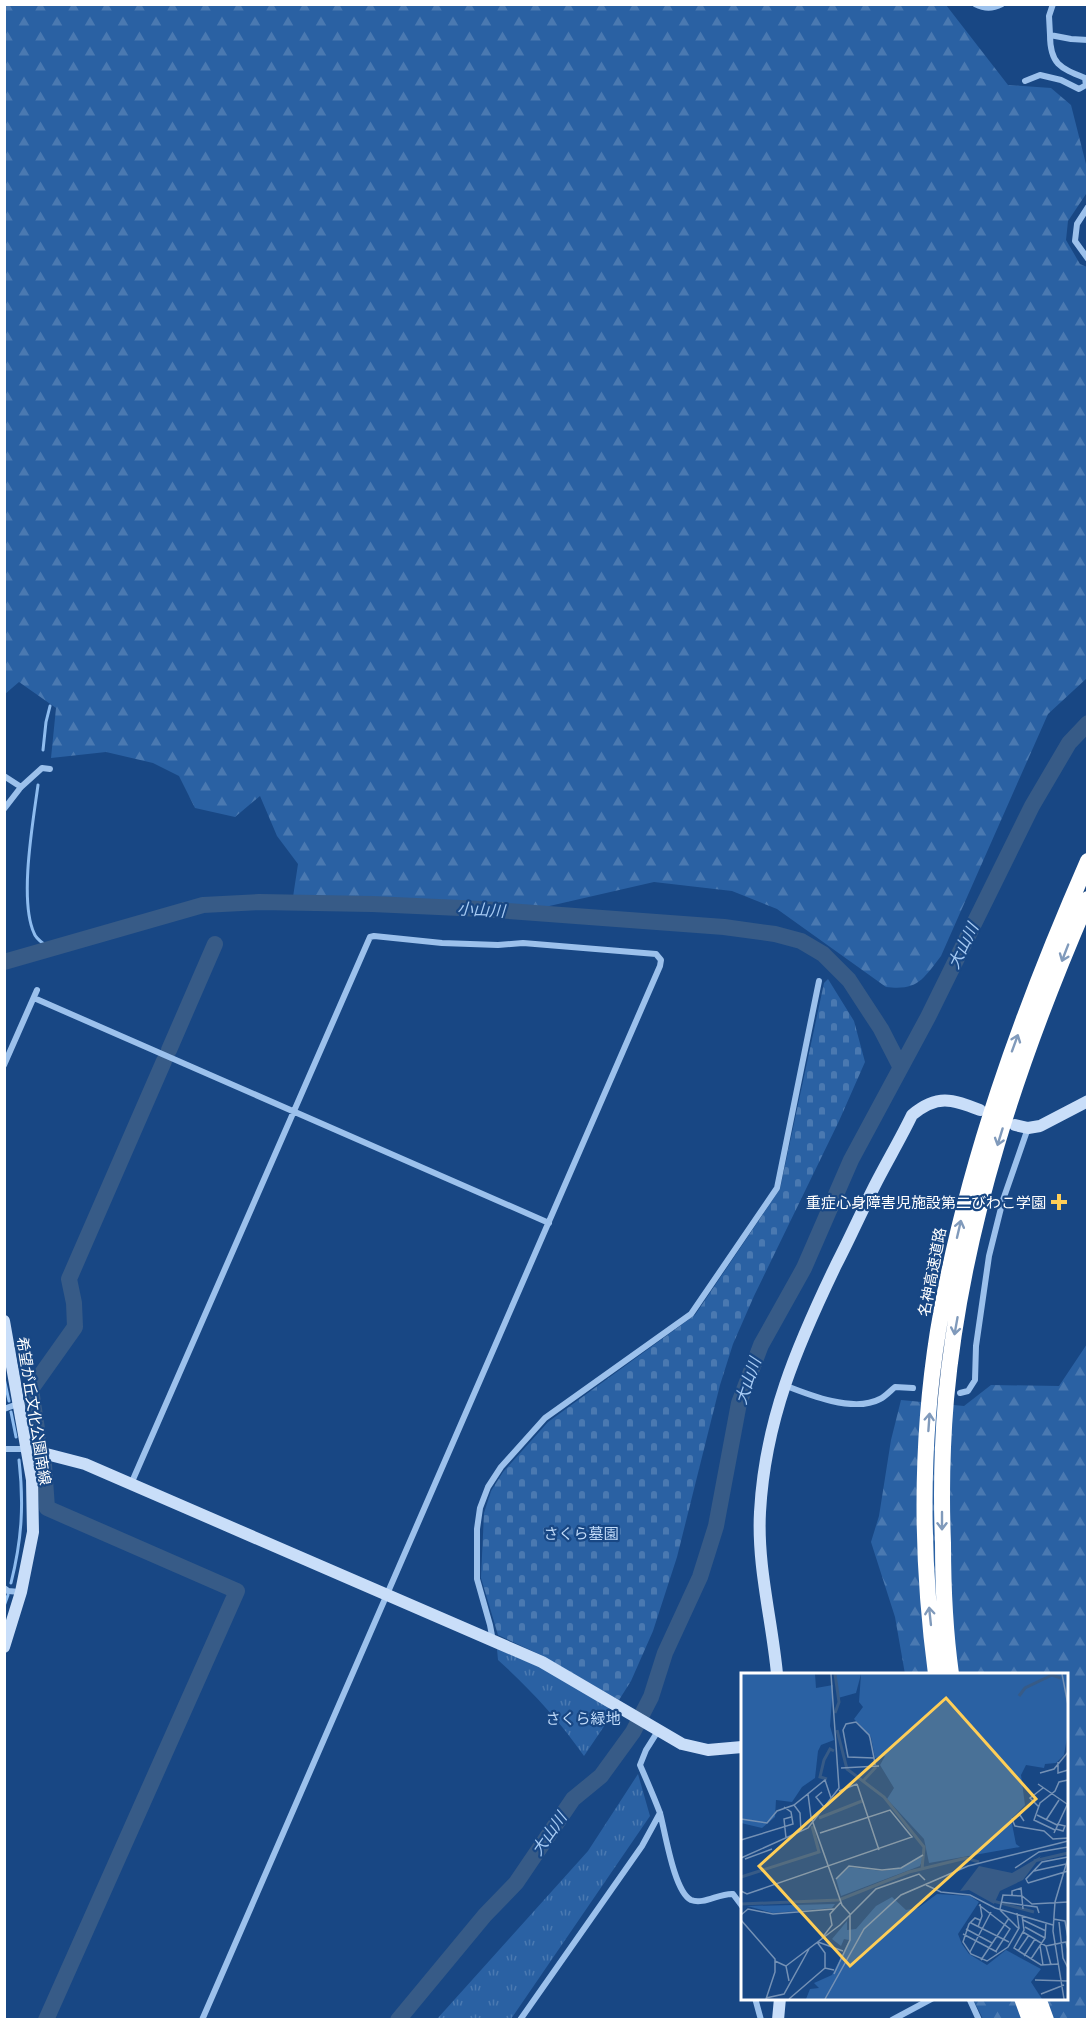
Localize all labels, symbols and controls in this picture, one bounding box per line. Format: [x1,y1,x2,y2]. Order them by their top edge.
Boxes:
water label: 小山川 [457,900,507,920]
water label: 大山川 [945,919,982,971]
one-way arrow [1059,943,1070,962]
one-way arrow [1010,1034,1021,1053]
one-way arrow [994,1127,1005,1146]
marker: 重症心身障害児施設第二びわこ学園 [1050,1193,1068,1211]
place label: 重症心身障害児施設第二びわこ学園 [806,1194,1046,1211]
one-way arrow [953,1220,965,1239]
street label: 名神高速道路 [915,1226,949,1318]
one-way arrow [950,1316,961,1336]
street label: 希望が丘文化公園南線 [14,1336,54,1486]
water label: 大山川 [732,1354,764,1406]
one-way arrow [923,1412,934,1432]
one-way arrow [936,1510,948,1530]
park label: さくら墓園 [543,1525,619,1542]
one-way arrow [924,1607,935,1627]
inset map [741,1673,1068,2000]
park label: さくら緑地 [545,1710,621,1727]
water label: 大山川 [528,1808,571,1859]

